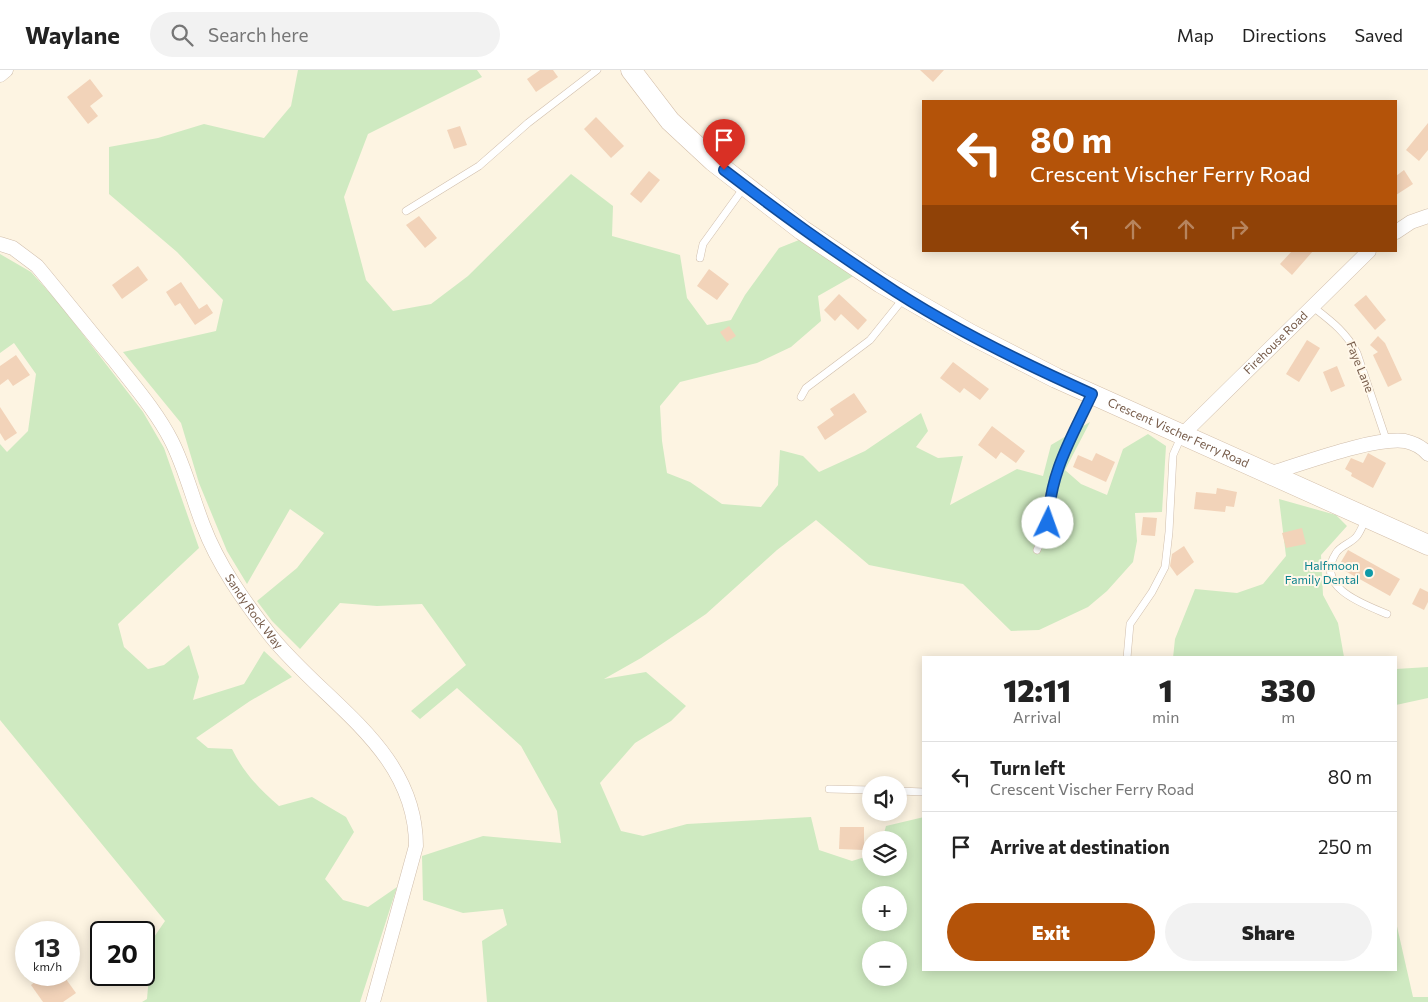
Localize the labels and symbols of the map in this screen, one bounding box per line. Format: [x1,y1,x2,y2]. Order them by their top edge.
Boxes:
pin [703,119,745,170]
street label: Firehouse Road [1240,308,1310,377]
street label: Faye Lane [1344,339,1377,394]
street label: Crescent Vischer Ferry Road [1106,394,1252,470]
position arrow [1021,496,1073,548]
place label: Halfmoon Family Dental [1285,558,1359,586]
marker: Halfmoon Family Dental [1363,567,1375,579]
street label: Sandy Rock Way [223,571,286,651]
speed limit sign: 20 [90,921,155,986]

